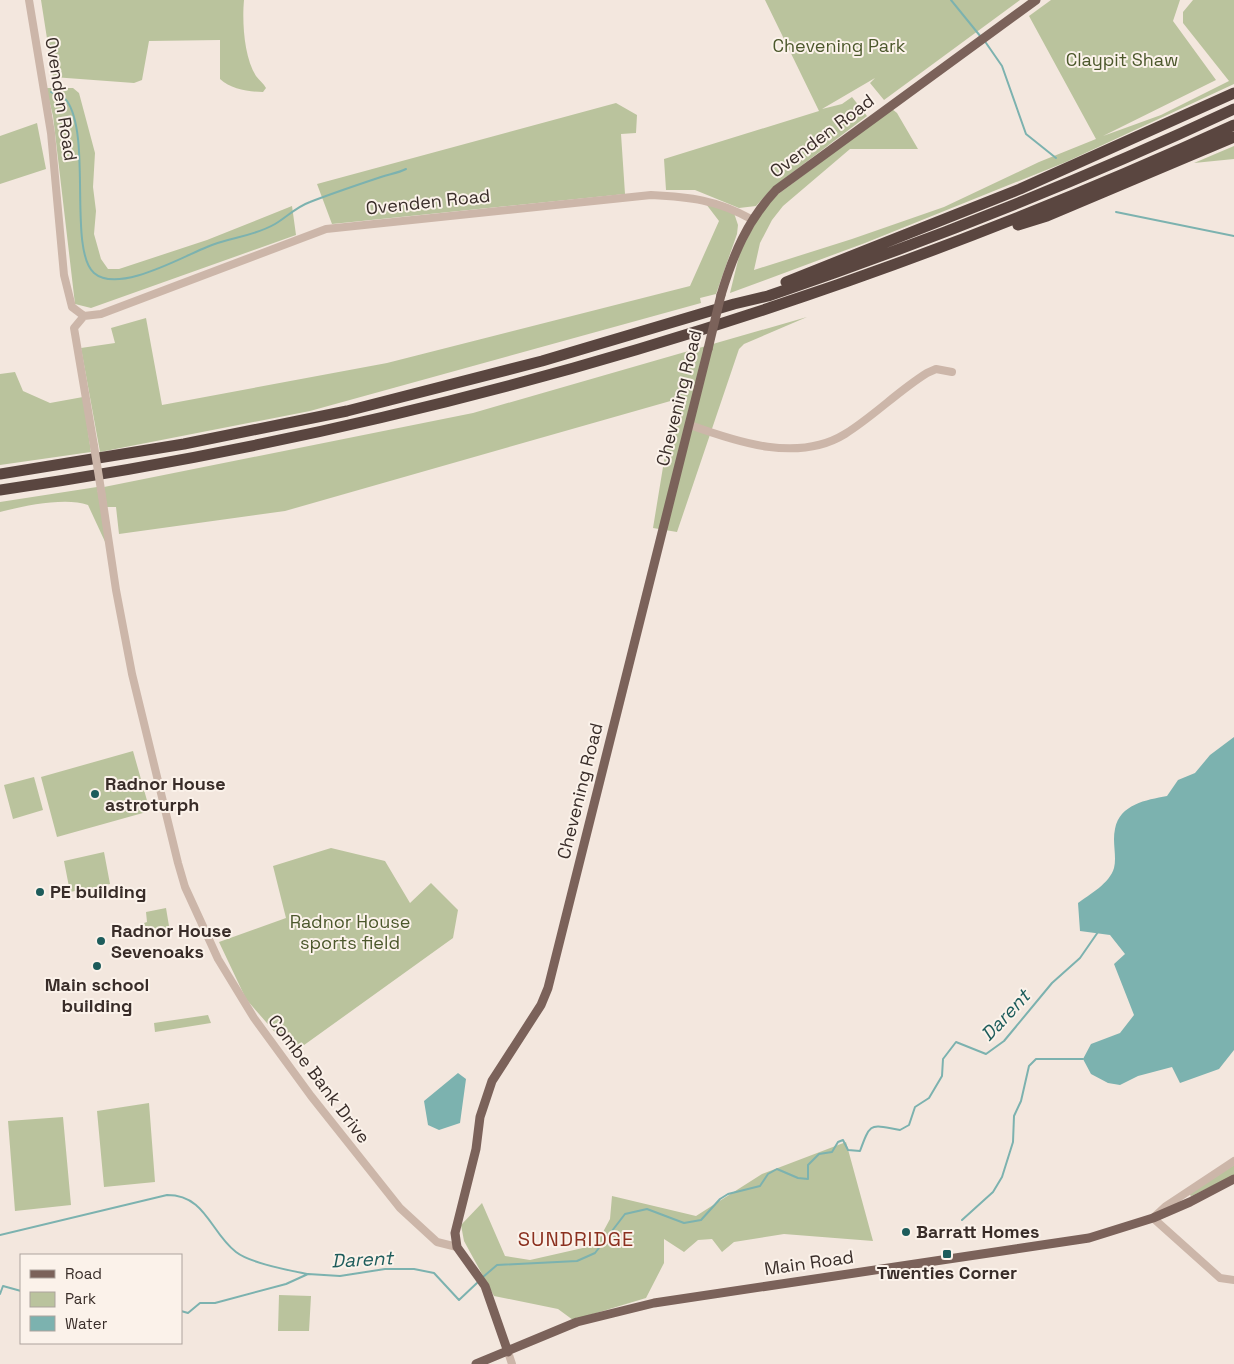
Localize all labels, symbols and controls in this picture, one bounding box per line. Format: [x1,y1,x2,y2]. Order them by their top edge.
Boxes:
park label: Chevening Park [773,34,906,57]
street label: Ovenden Road [40,35,83,163]
park label: Claypit Shaw [1066,48,1178,71]
street label: Ovenden Road [765,89,879,182]
street label: Ovenden Road [365,184,491,219]
street label: Chevening Road [650,327,707,468]
street label: Chevening Road [551,720,608,861]
place label: Radnor House astroturph [105,772,226,816]
marker: Radnor House astroturph [89,788,101,800]
place label: PE building [50,880,146,903]
marker: PE building [34,886,46,898]
park label: Radnor House sports field [290,910,410,954]
place label: Radnor House Sevenoaks [111,919,232,963]
marker: Radnor House Sevenoaks [95,935,107,947]
marker: Main school building [91,960,103,972]
place label: Main school building [45,973,149,1017]
water label: Darent [975,983,1037,1046]
street label: Combe Bank Drive [263,1010,375,1148]
place label: Barratt Homes [916,1220,1039,1243]
district label: SUNDRIDGE [518,1226,634,1252]
marker: Barratt Homes [900,1226,912,1238]
water label: Darent [331,1245,396,1274]
street label: Main Road [763,1245,855,1280]
marker: Twenties Corner [941,1248,953,1260]
legend [20,1254,182,1344]
place label: Twenties Corner [877,1261,1017,1284]
text: Road [65,1264,102,1283]
text: Park [65,1289,96,1308]
text: Water [65,1314,108,1333]

